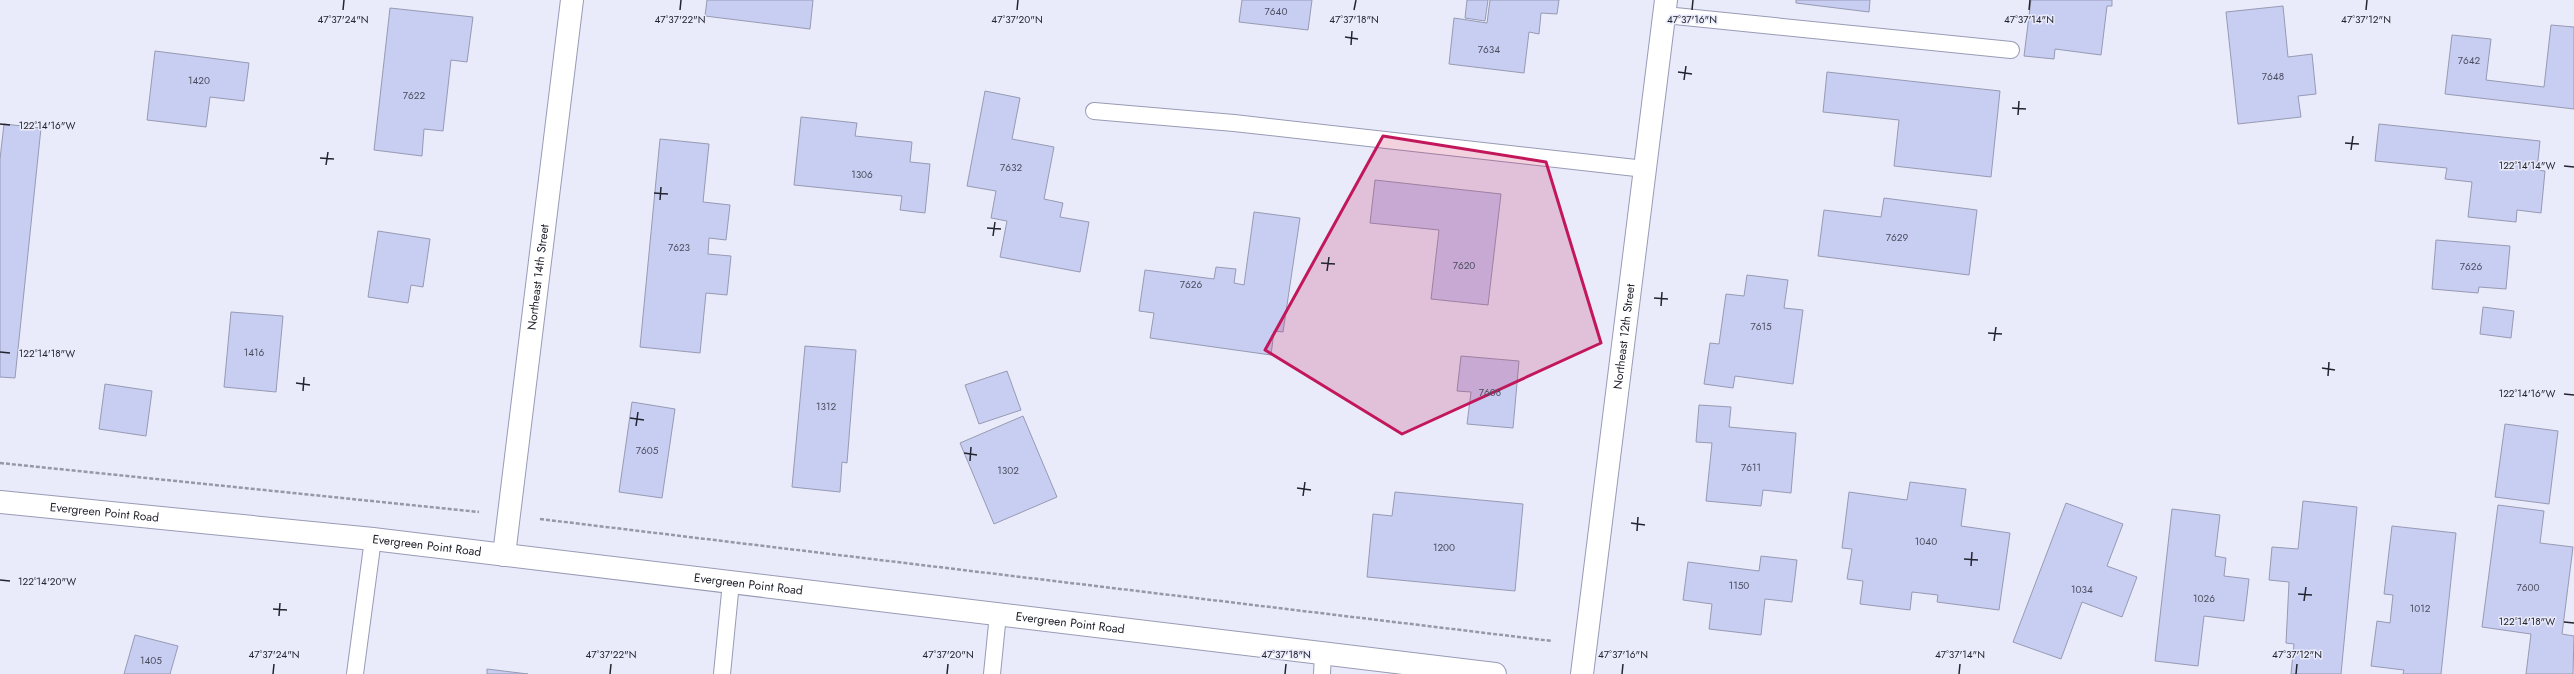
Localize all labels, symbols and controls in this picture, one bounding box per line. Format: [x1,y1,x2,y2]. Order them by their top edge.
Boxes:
house number: 7640 [1265,4,1287,19]
text: 47°37'24"N [317,12,369,27]
text: 47°37'22"N [654,12,706,27]
text: 47°37'20"N [991,12,1043,27]
text: 47°37'18"N [1329,12,1379,27]
text: 47°37'16"N [1667,12,1717,27]
text: 47°37'14"N [2004,12,2054,27]
text: 47°37'12"N [2341,12,2391,27]
house number: 7634 [1478,42,1500,57]
house number: 7642 [2458,53,2481,68]
house number: 7648 [2262,69,2284,84]
house number: 1420 [188,73,210,88]
house number: 7622 [403,88,426,103]
text: 122°14'16"W [19,118,75,133]
text: 122°14'14"W [2499,158,2555,173]
house number: 7632 [1000,160,1022,175]
house number: 1306 [851,167,873,182]
street label: Northeast 14th Street [523,223,553,331]
house number: 7629 [1886,230,1908,245]
house number: 7623 [668,240,691,255]
house number: 7620 [1453,258,1475,273]
house number: 7626 [2460,259,2482,274]
house number: 7626 [1180,277,1202,292]
street label: Northeast 12th Street [1609,283,1640,390]
house number: 7615 [1750,319,1772,334]
house number: 1416 [244,345,265,360]
text: 122°14'18"W [19,346,75,361]
house number: 7608 [1479,385,1501,400]
text: 122°14'16"W [2499,386,2555,401]
house number: 1312 [816,399,836,414]
house number: 7605 [636,443,659,458]
house number: 7611 [1741,460,1761,475]
house number: 1302 [997,463,1019,478]
street label: Evergreen Point Road [49,498,160,527]
street label: Evergreen Point Road [371,530,482,561]
house number: 1040 [1915,534,1937,549]
house number: 1200 [1433,540,1455,555]
street label: Evergreen Point Road [693,569,804,600]
text: 122°14'20"W [18,574,76,589]
house number: 1150 [1729,578,1749,593]
house number: 7600 [2516,580,2540,595]
house number: 1034 [2071,582,2093,597]
house number: 1026 [2193,591,2215,606]
house number: 1012 [2410,601,2431,616]
street label: Evergreen Point Road [1015,607,1126,638]
text: 122°14'18"W [2499,614,2555,629]
text: 47°37'24"N [248,647,300,662]
text: 47°37'22"N [585,647,637,662]
text: 47°37'20"N [922,647,974,662]
text: 47°37'18"N [1261,647,1311,662]
text: 47°37'16"N [1598,647,1648,662]
text: 47°37'14"N [1935,647,1985,662]
text: 47°37'12"N [2272,647,2322,662]
house number: 1405 [140,653,162,668]

